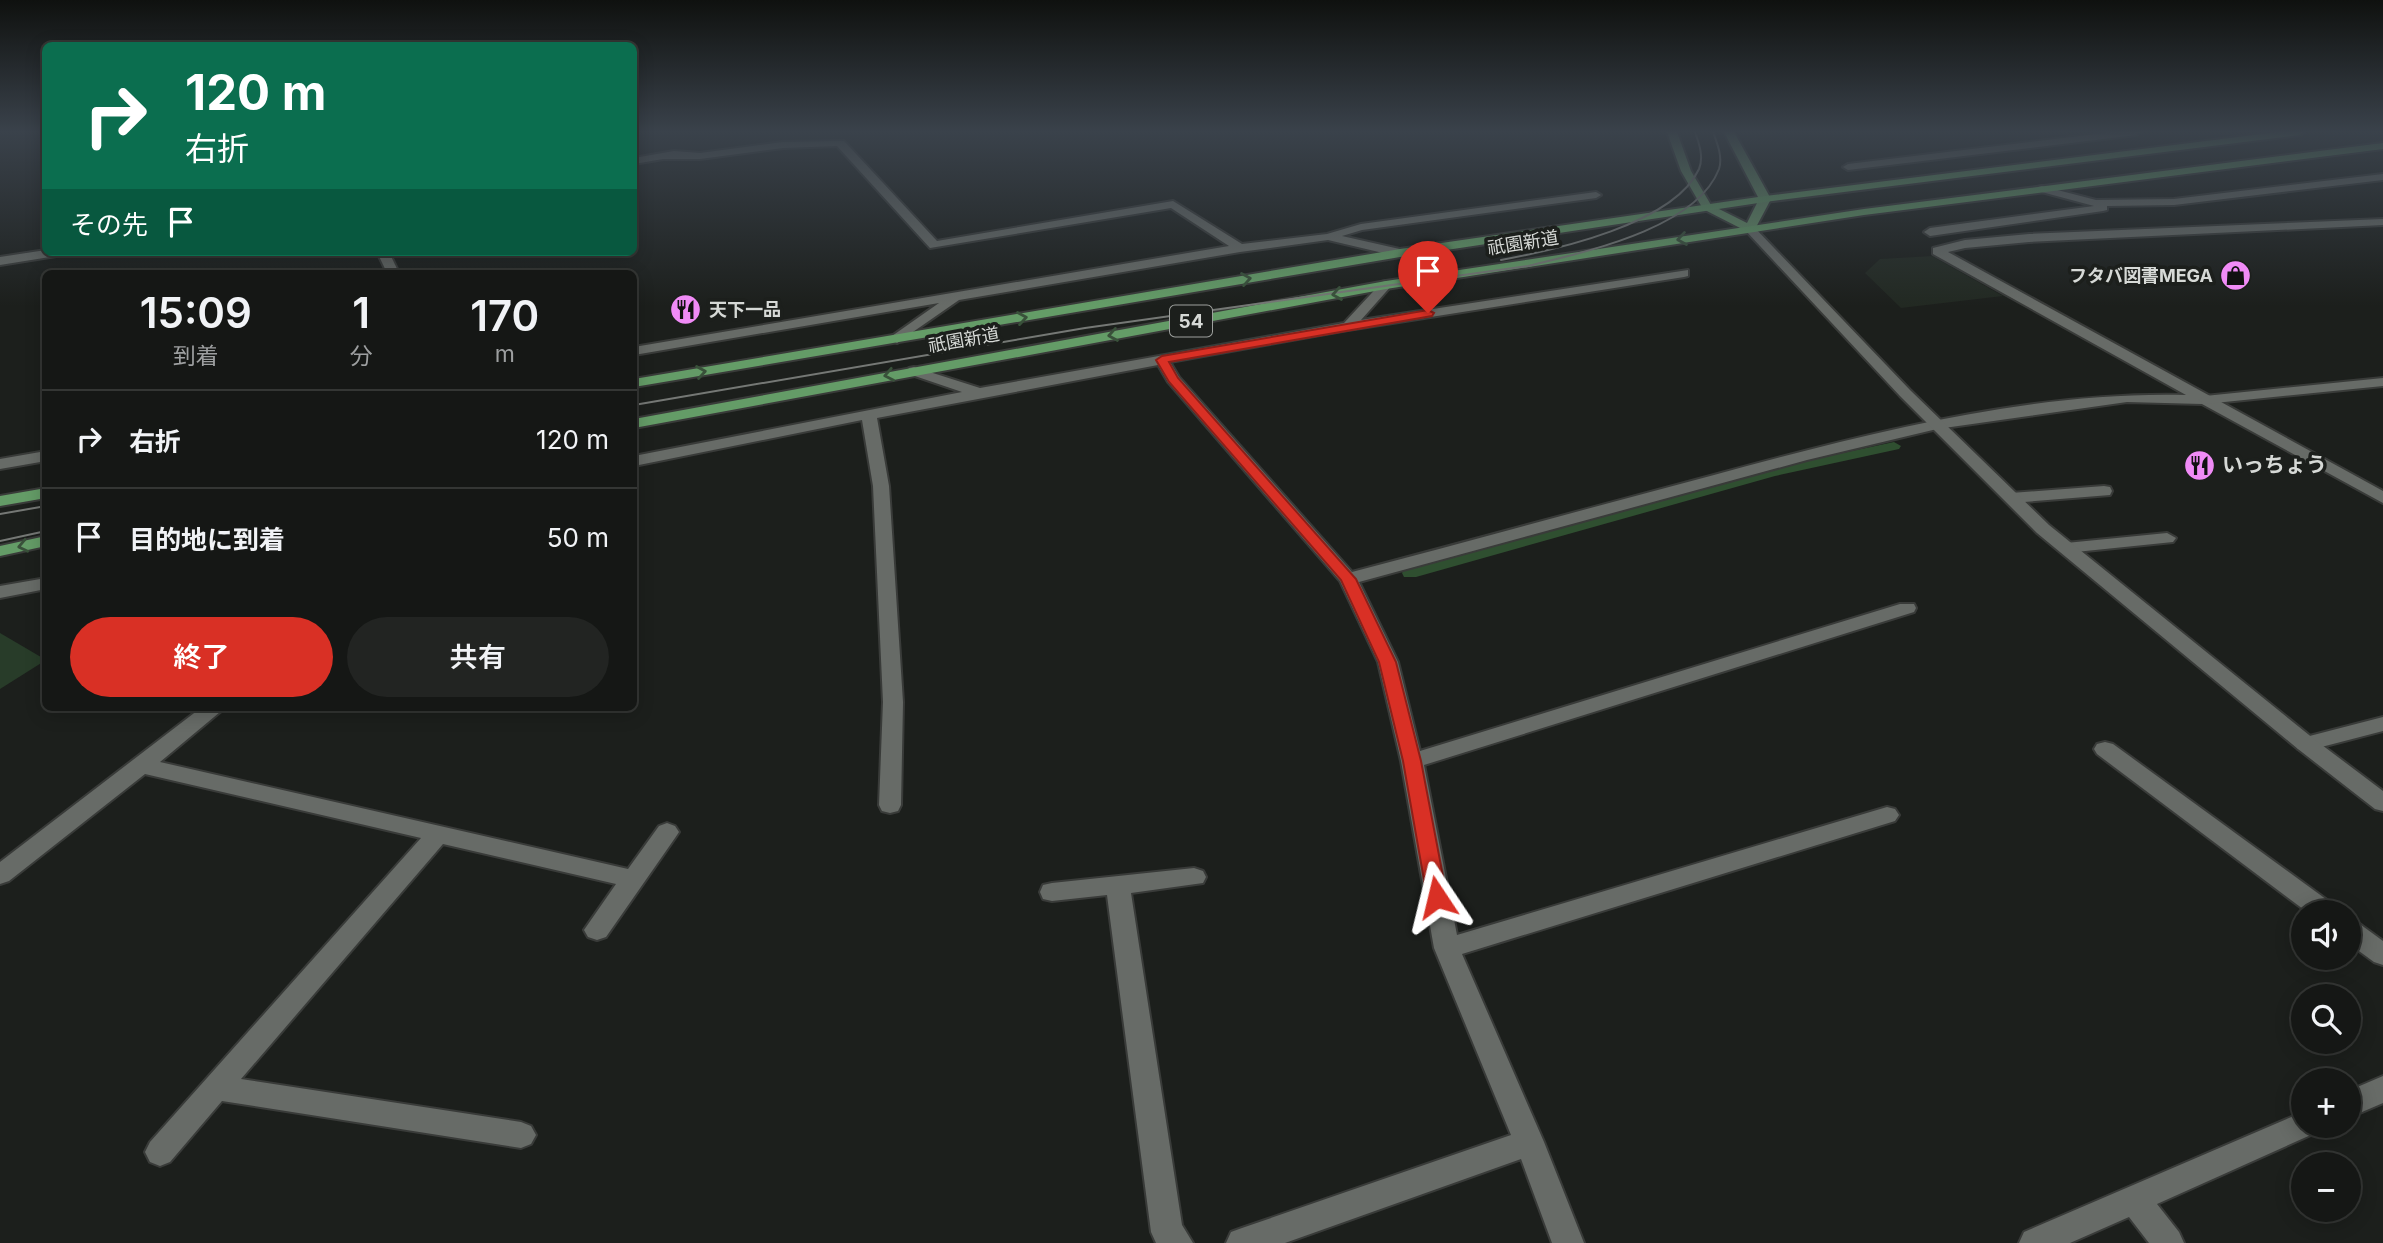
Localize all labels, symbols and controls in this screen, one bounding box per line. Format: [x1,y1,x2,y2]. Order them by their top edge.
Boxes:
text: 120 m [185,63,326,122]
icon: right [70,70,161,161]
text: 右折 [185,129,249,168]
icon: arrive [162,203,200,241]
text: その先 [70,209,148,240]
street label: 祇園新道 [1486,227,1560,259]
one-way arrow [1676,231,1688,246]
pin [1398,241,1458,313]
icon: arrive [1409,252,1447,290]
shop icon: フタバ図書MEGA [2219,259,2253,293]
place label: フタバ図書MEGA [2069,265,2213,286]
one-way arrow [1240,272,1252,287]
one-way arrow [1331,286,1343,301]
text: 15:09 [140,287,252,338]
text: 1 [352,287,370,338]
text: 170 [470,290,539,341]
restaurant icon: 天下一品 [669,293,703,327]
place label: 天下一品 [709,299,781,320]
road number: 54 [1170,306,1212,336]
one-way arrow [1016,311,1028,326]
street label: 祇園新道 [927,323,1001,356]
one-way arrow [1107,326,1119,341]
text: m [495,340,515,368]
text: 到着 [173,342,219,370]
text: 分 [350,342,373,370]
one-way arrow [695,365,707,380]
one-way arrow [883,367,895,382]
icon: right [70,420,108,458]
text: 120 m [536,424,609,455]
text: 右折 [129,426,181,457]
restaurant icon: いっちょう [2182,448,2216,482]
place label: いっちょう [2222,452,2327,477]
icon: arrive [70,518,108,556]
text: 50 m [547,522,609,553]
text: 目的地に到着 [129,524,285,555]
one-way arrow [17,538,29,553]
button: 終了 [70,617,333,697]
button: 共有 [347,617,609,697]
position arrow [1400,860,1474,934]
map controls [2291,900,2361,1222]
button: sound [2291,900,2361,970]
button: search [2291,984,2361,1054]
button: + [2291,1068,2361,1138]
button: − [2291,1152,2361,1222]

